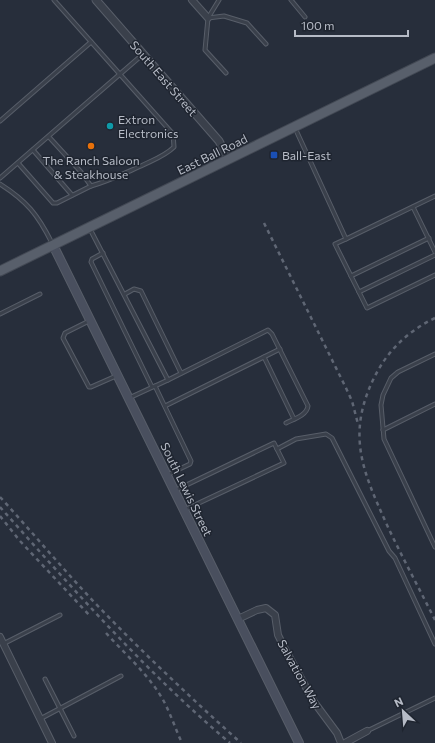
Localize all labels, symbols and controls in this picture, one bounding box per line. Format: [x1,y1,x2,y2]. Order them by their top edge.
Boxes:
scale bar [295,12,408,38]
text: 100 m [301,18,335,32]
street label: South East Street [128,38,200,118]
place label: Extron Electronics [118,112,178,140]
marker: Extron Electronics [105,121,115,131]
street label: East Ball Road [175,131,250,177]
marker: The Ranch Saloon & Steakhouse [86,141,96,151]
place label: Ball-East [282,148,331,162]
marker: Ball-East [269,150,279,160]
place label: The Ranch Saloon & Steakhouse [42,153,140,181]
street label: South Lewis Street [158,440,216,538]
street label: Salvation Way [275,637,325,711]
north arrow [383,691,423,731]
text: N [392,694,405,709]

